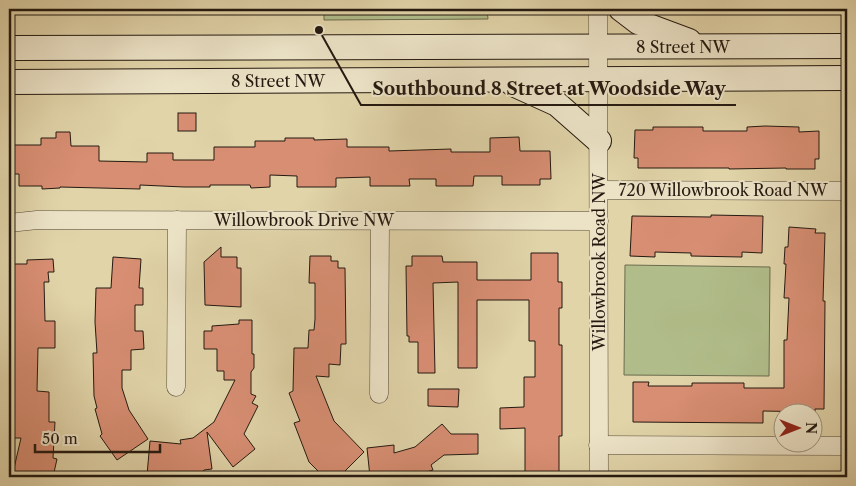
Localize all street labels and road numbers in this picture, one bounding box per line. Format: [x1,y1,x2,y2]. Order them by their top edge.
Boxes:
street label: 8 Street NW [636,37,731,57]
street label: 8 Street NW [231,71,326,91]
street label: Willowbrook Road NW [589,173,609,352]
street label: 720 Willowbrook Road NW [619,180,828,200]
street label: Willowbrook Drive NW [213,210,394,230]

